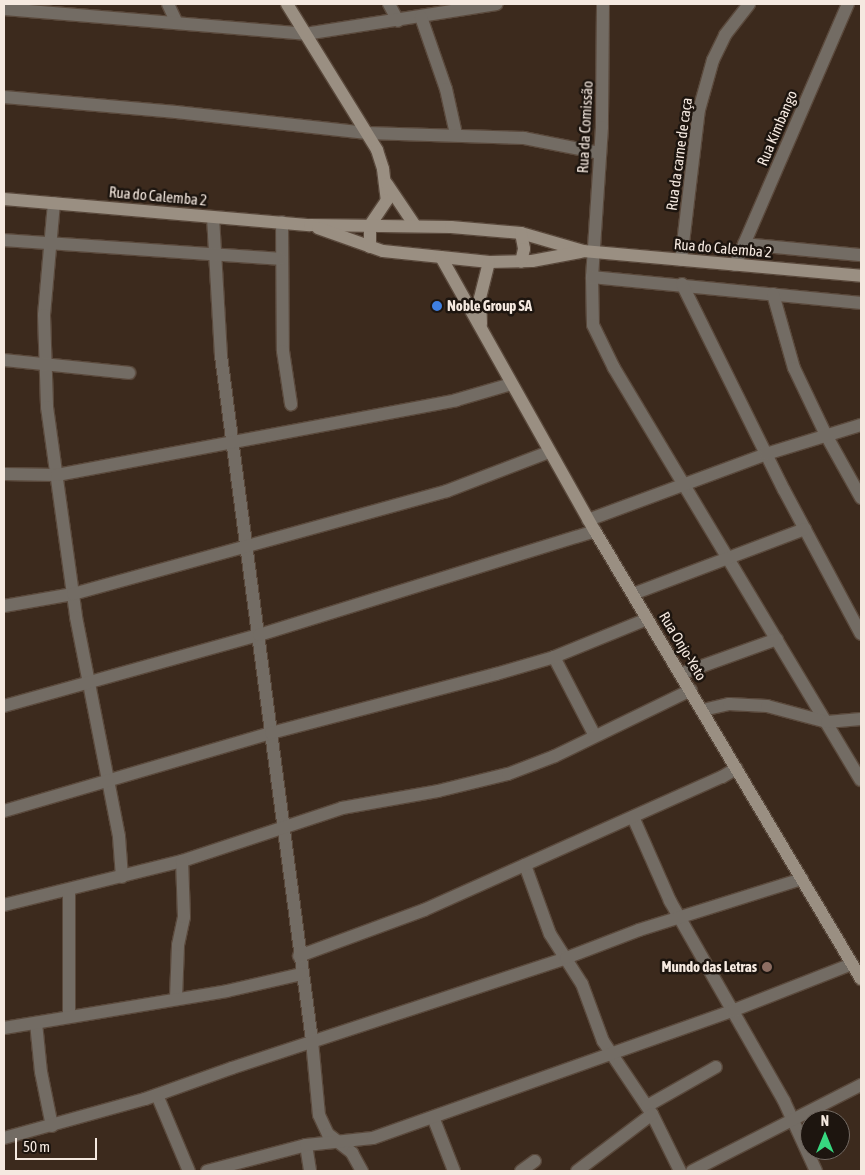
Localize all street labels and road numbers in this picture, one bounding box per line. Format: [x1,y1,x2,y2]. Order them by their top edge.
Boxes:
street label: Rua da Comissão [574,80,596,174]
street label: Rua Kimbango [753,88,801,168]
street label: Rua da carne de caça [662,96,696,212]
street label: Rua do Calemba 2 [108,183,208,209]
street label: Rua do Calemba 2 [673,235,773,261]
street label: Rua Onjo-Yeto [655,608,711,684]

